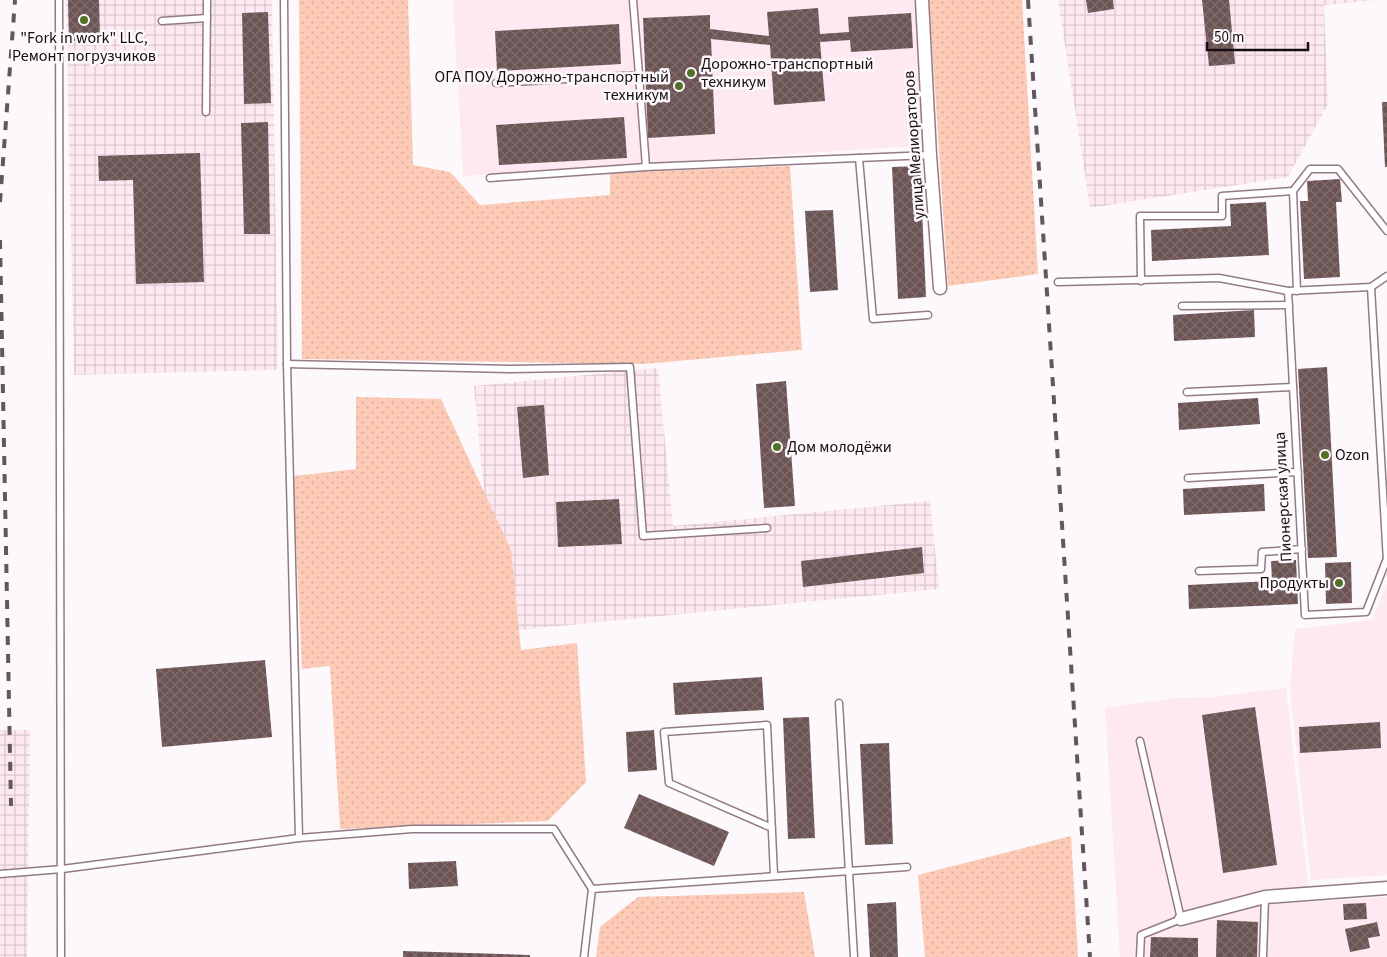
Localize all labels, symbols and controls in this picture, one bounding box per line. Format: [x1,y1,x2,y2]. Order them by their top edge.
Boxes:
marker: "Fork in work" LLC, Ремонт погрузчиков [78,14,90,26]
scale bar [1207,20,1308,52]
place label: "Fork in work" LLC, Ремонт погрузчиков [12,27,156,67]
text: 50 m [1214,27,1244,48]
place label: Дорожно-транспортный техникум [701,53,874,93]
place label: ОГА ПОУ Дорожно-транспортный техникум [435,66,669,106]
marker: Дорожно-транспортный техникум [685,67,697,79]
street label: улица Мелиораторов [898,70,930,220]
marker: ОГА ПОУ Дорожно-транспортный техникум [673,80,685,92]
street label: Пионерская улица [1269,431,1297,563]
place label: Дом молодёжи [787,436,892,458]
marker: Дом молодёжи [771,441,783,453]
place label: Ozon [1335,444,1370,466]
marker: Ozon [1319,449,1331,461]
place label: Продукты [1259,572,1329,594]
marker: Продукты [1333,577,1345,589]

